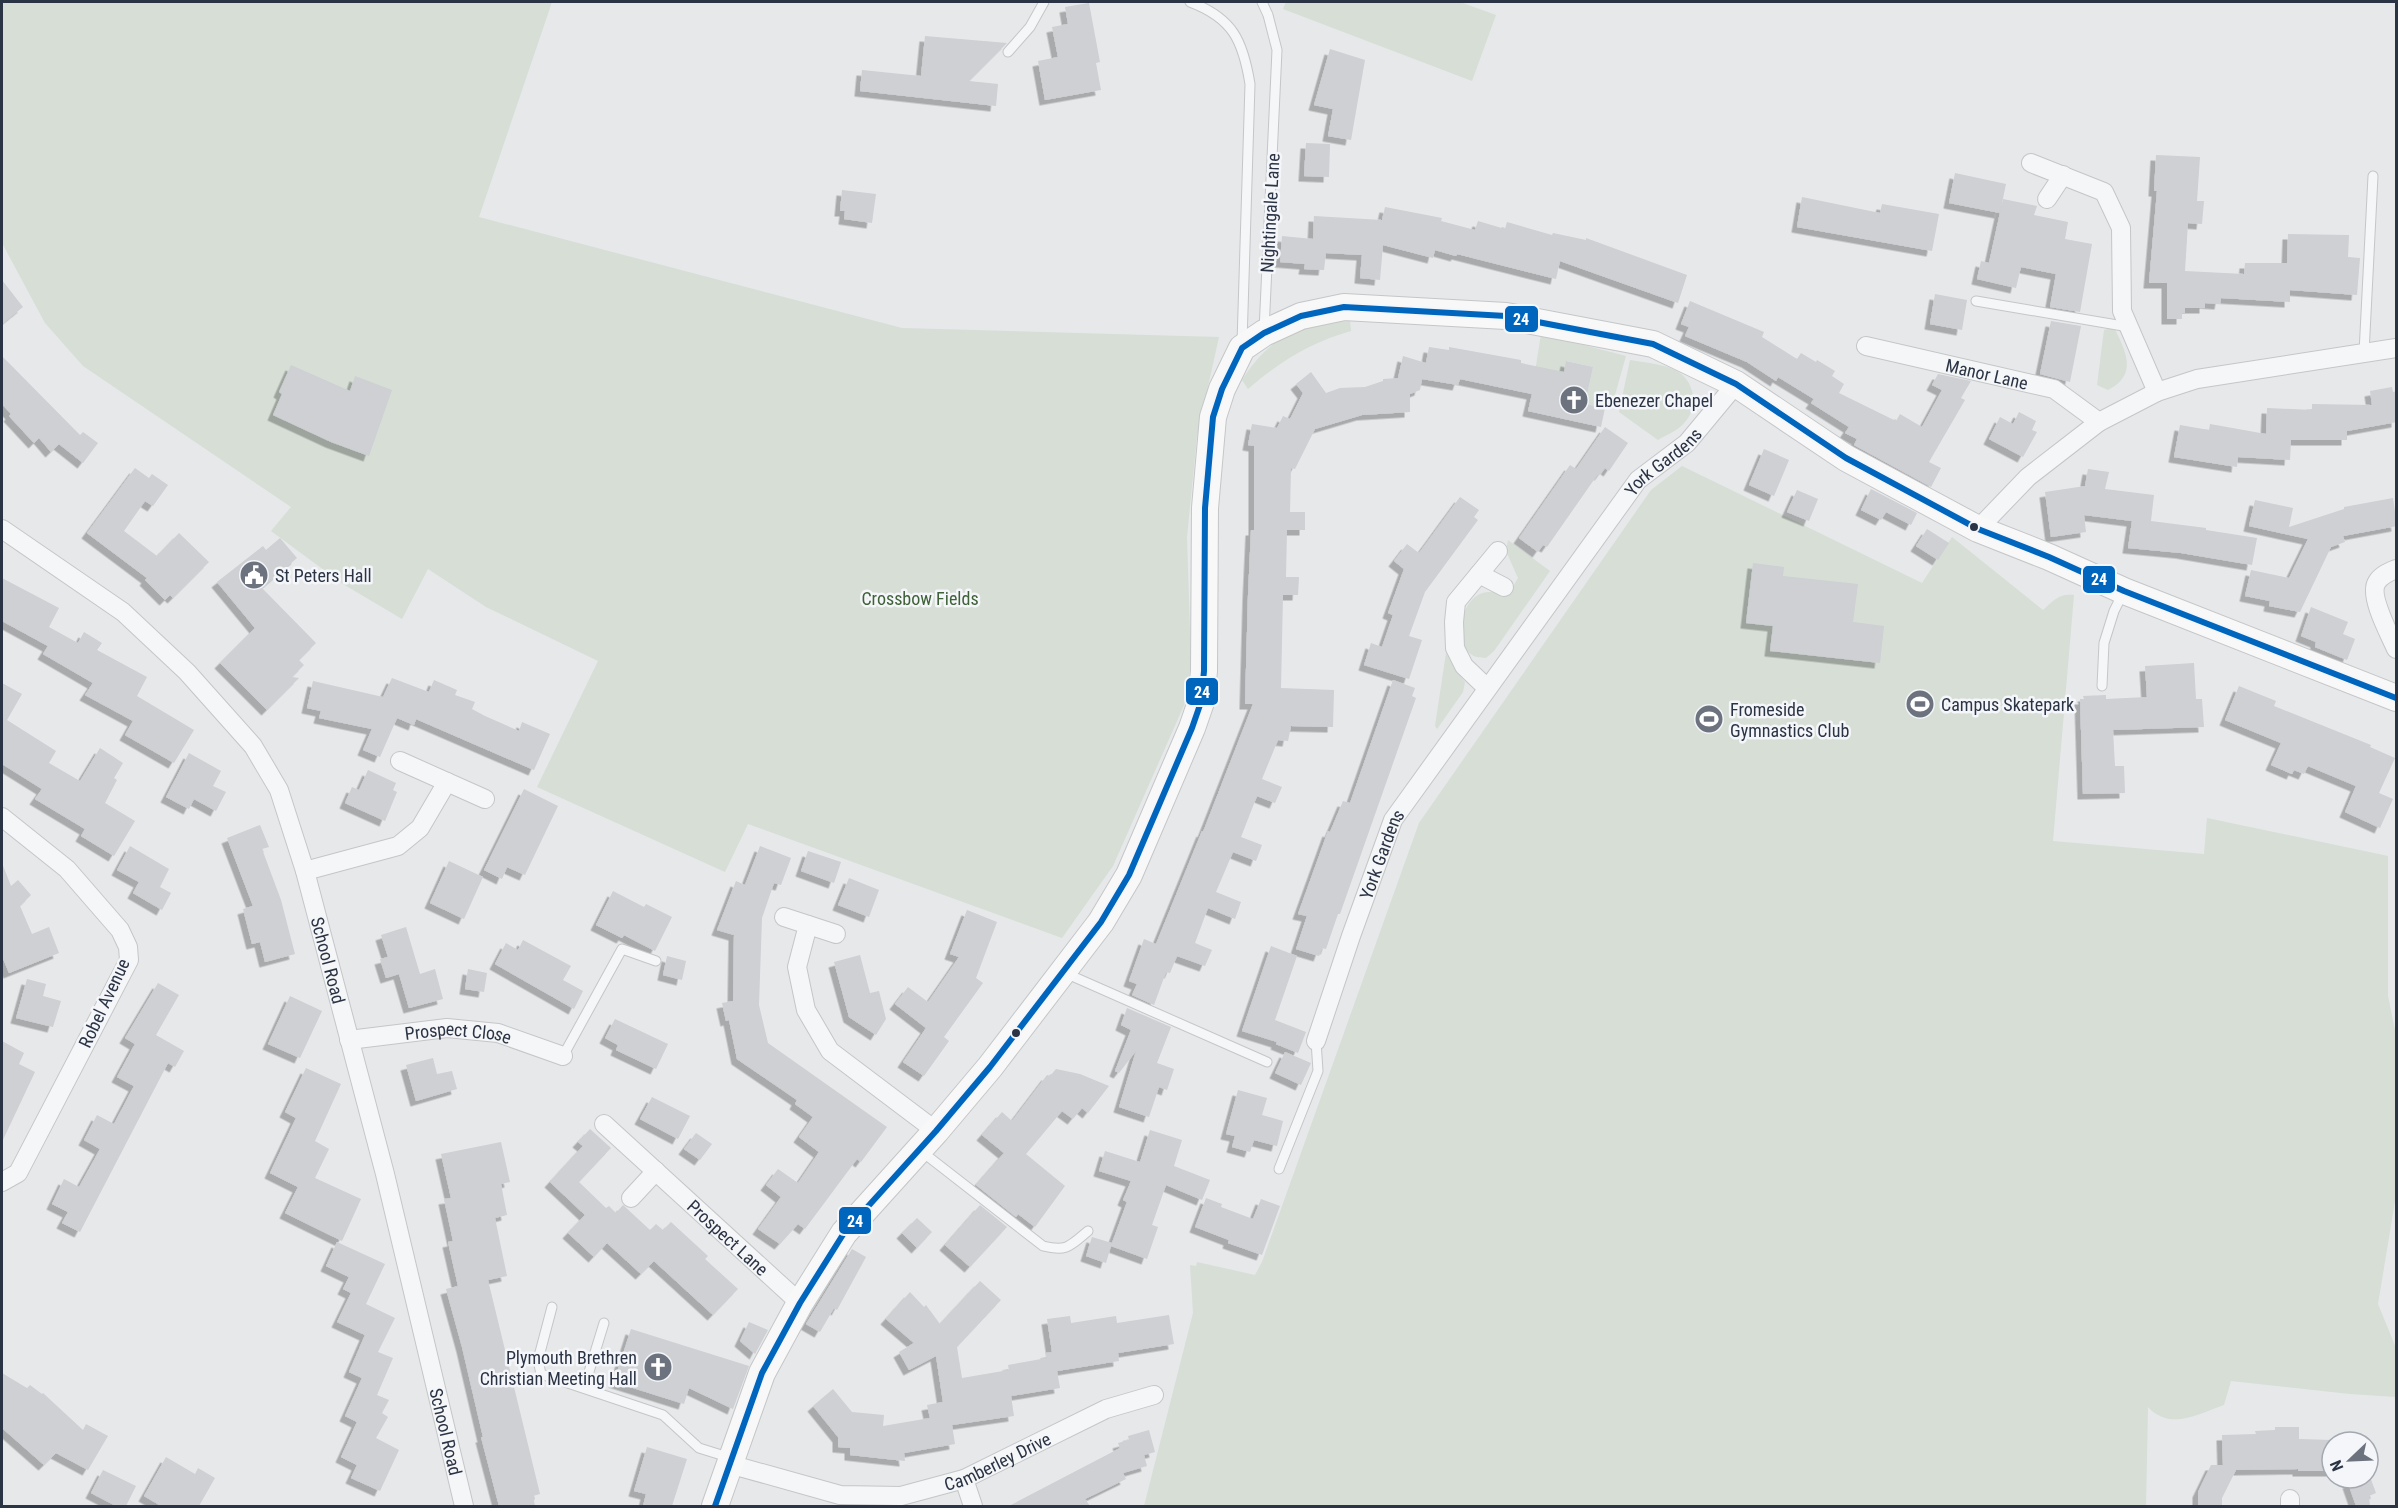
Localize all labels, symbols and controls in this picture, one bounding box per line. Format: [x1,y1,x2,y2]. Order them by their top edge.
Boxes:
street label: Nightingale Lane [1256,153,1284,273]
line badge: 24 [1504,305,1539,333]
text: 24 [1513,310,1529,329]
street label: Manor Lane [1944,354,2030,393]
church icon: Ebenezer Chapel [1558,384,1590,416]
place label: Ebenezer Chapel [1595,390,1713,411]
street label: York Gardens [1620,423,1706,499]
unlabelled marker [1968,521,1980,533]
public building icon: St Peters Hall [238,559,270,591]
place label: St Peters Hall [275,565,372,586]
line badge: 24 [2082,565,2116,594]
text: 24 [2091,570,2107,589]
park label: Crossbow Fields [861,588,979,609]
line badge: 24 [1185,677,1219,706]
text: 24 [1194,683,1210,702]
sports icon: Campus Skatepark [1904,688,1936,720]
place label: Campus Skatepark [1941,694,2074,715]
place label: Fromeside Gymnastics Club [1730,699,1849,741]
sports icon: Fromeside Gymnastics Club [1693,703,1725,735]
street label: York Gardens [1355,805,1408,902]
street label: School Road [307,914,350,1006]
street label: Robel Avenue [74,955,134,1051]
street label: Prospect Close [403,1017,515,1048]
unlabelled marker [1010,1027,1022,1039]
street label: Prospect Lane [683,1195,773,1279]
line badge: 24 [838,1206,872,1235]
text: 24 [847,1212,863,1231]
place label: Plymouth Brethren Christian Meeting Hall [480,1347,637,1389]
church icon: Plymouth Brethren Christian Meeting Hall [642,1351,674,1383]
street label: School Road [426,1386,467,1477]
street label: Camberley Drive [942,1428,1054,1494]
north arrow [2320,1430,2380,1490]
text: N [2326,1457,2347,1474]

